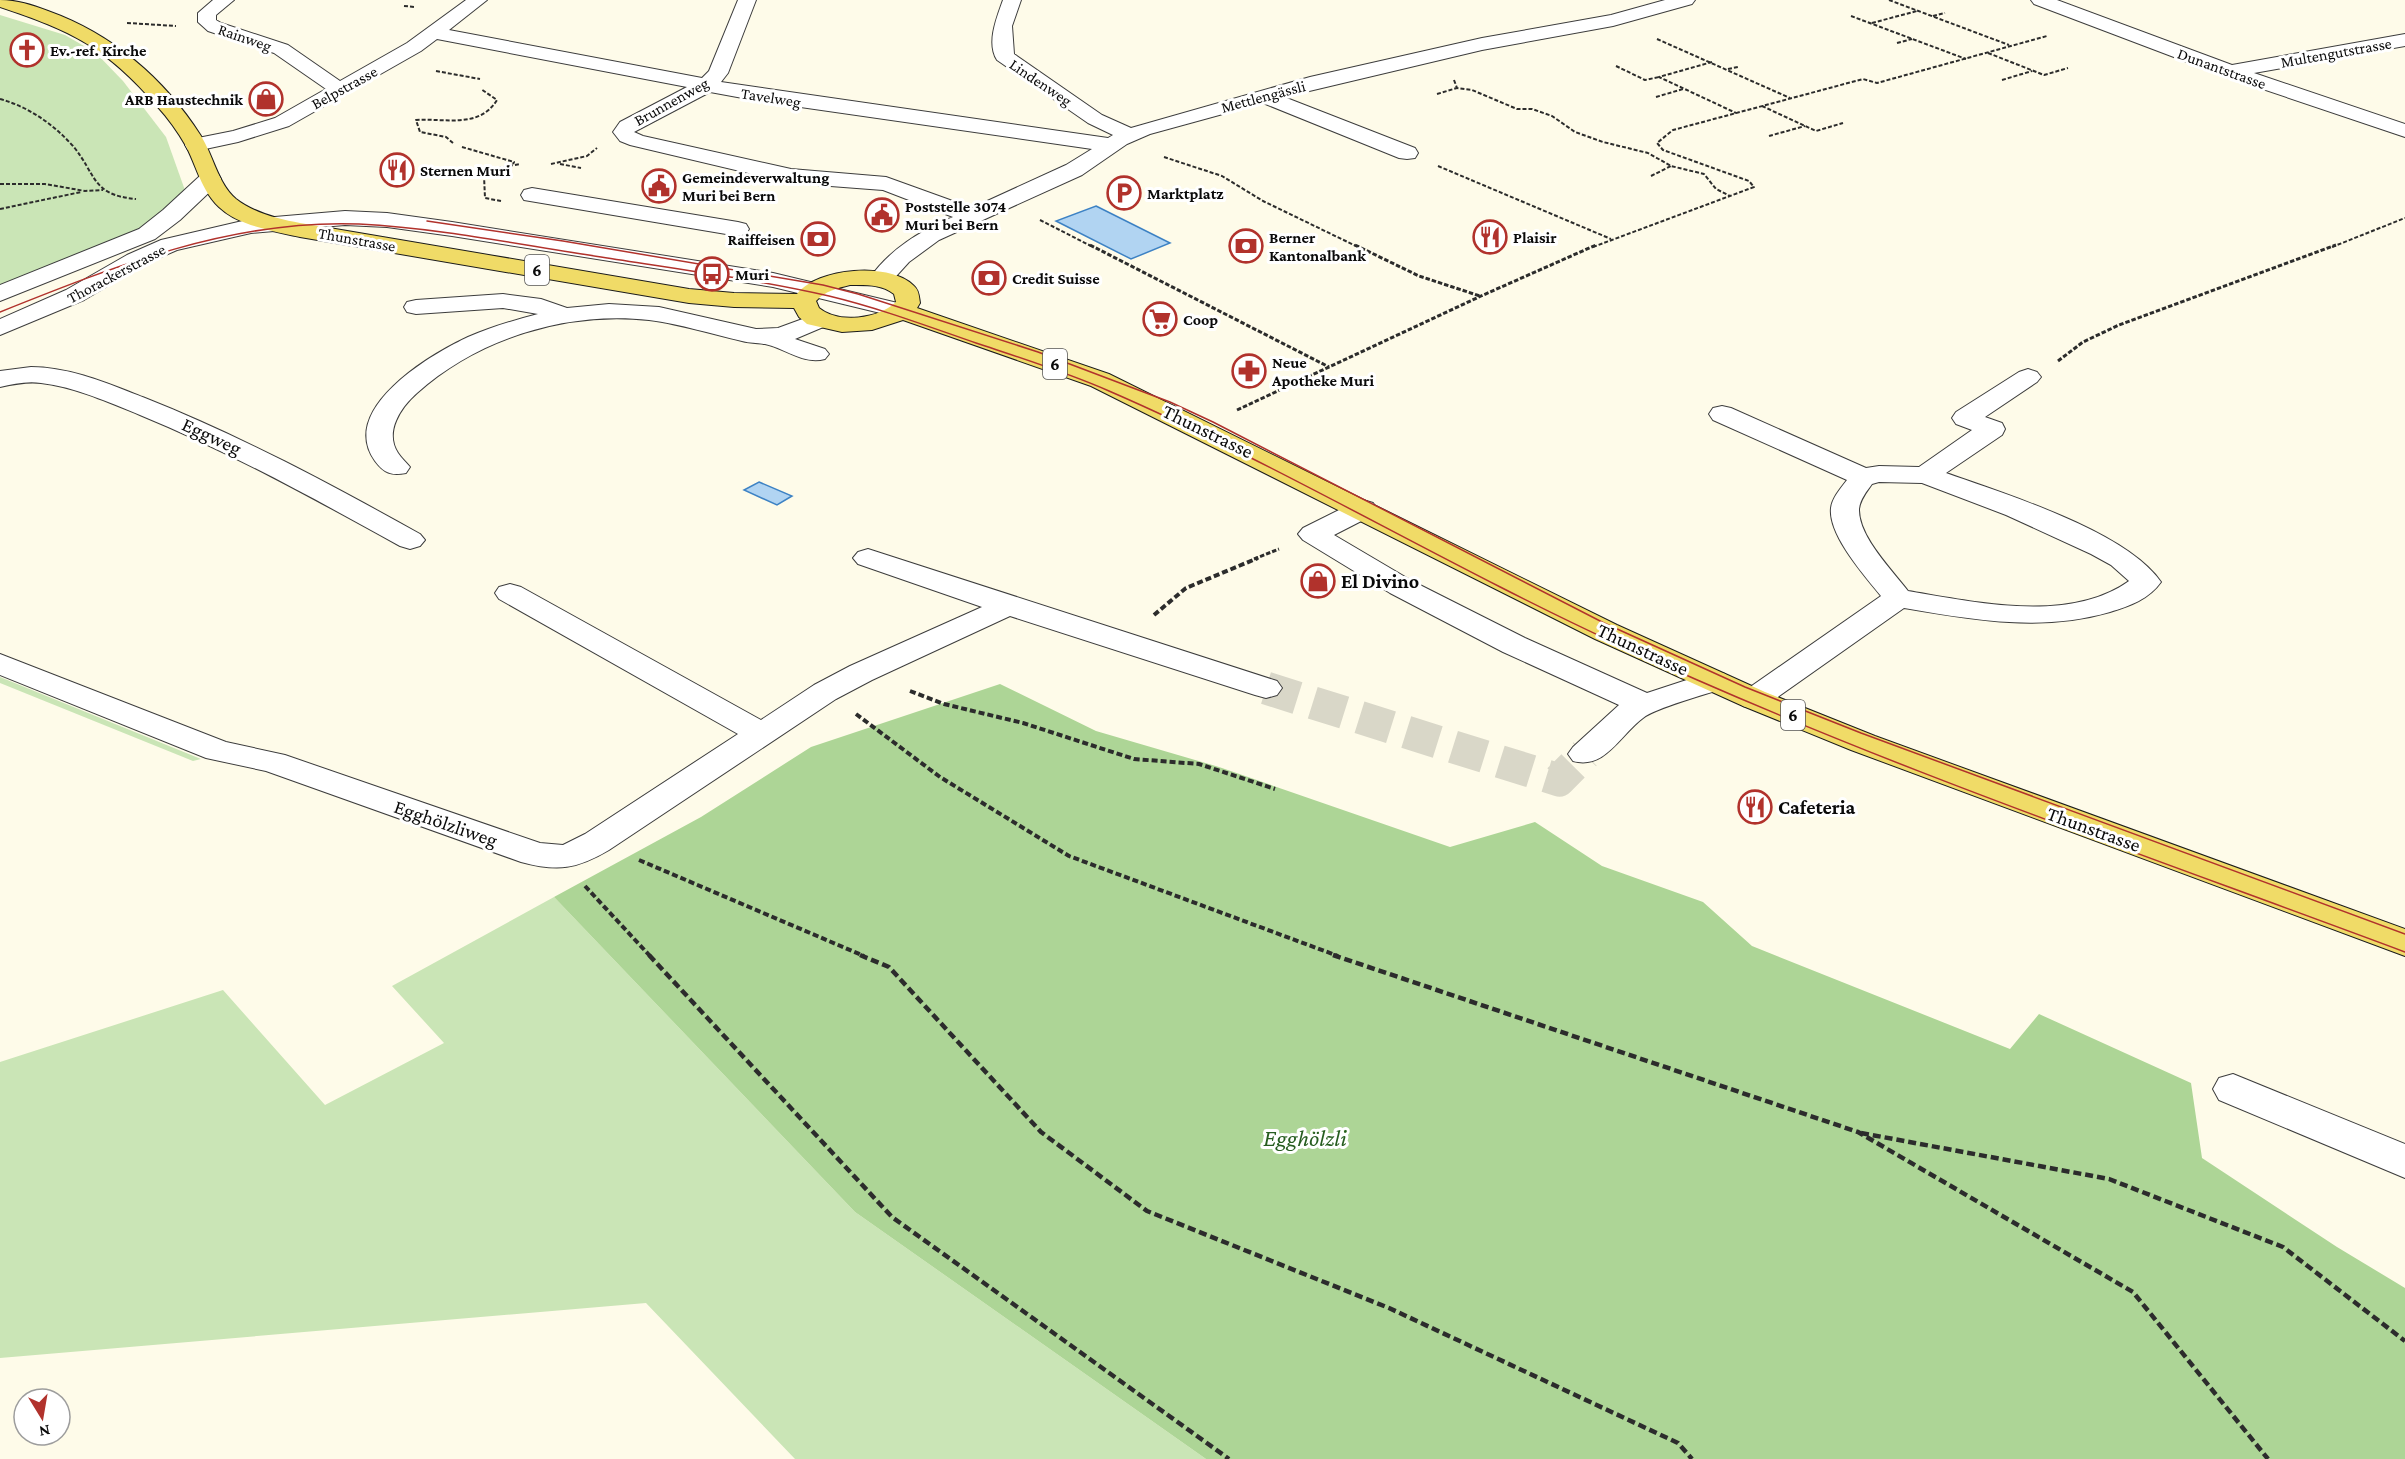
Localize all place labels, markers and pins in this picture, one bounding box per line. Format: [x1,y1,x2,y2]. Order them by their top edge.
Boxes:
church icon: Ev.-ref. Kirche [9,32,45,68]
place label: Ev.-ref. Kirche [50,42,147,59]
shop icon: ARB Haustechnik [248,81,284,117]
place label: ARB Haustechnik [124,91,243,108]
restaurant icon: Sternen Muri [379,152,415,188]
place label: Sternen Muri [420,162,511,179]
public building icon: Gemeindeverwaltung Muri bei Bern [641,168,677,204]
place label: Gemeindeverwaltung Muri bei Bern [682,169,829,204]
parking icon: Marktplatz [1106,175,1142,211]
place label: Marktplatz [1147,185,1224,202]
public building icon: Poststelle 3074 Muri bei Bern [864,197,900,233]
place label: Poststelle 3074 Muri bei Bern [905,198,1007,233]
restaurant icon: Plaisir [1472,219,1508,255]
bank icon: Raiffeisen [800,221,836,257]
bank icon: Berner Kantonalbank [1228,228,1264,264]
place label: Berner Kantonalbank [1269,229,1366,264]
place label: Plaisir [1513,229,1557,246]
place label: Raiffeisen [728,231,795,248]
bus stop icon: Muri [694,256,730,292]
bank icon: Credit Suisse [971,260,1007,296]
place label: Muri [735,266,769,283]
place label: Credit Suisse [1012,270,1100,287]
supermarket icon: Coop [1142,301,1178,337]
place label: Coop [1183,311,1218,328]
pharmacy icon: Neue Apotheke Muri [1231,353,1267,389]
place label: Neue Apotheke Muri [1271,354,1374,389]
shop icon: El Divino [1300,563,1336,599]
place label: El Divino [1341,570,1419,592]
restaurant icon: Cafeteria [1737,789,1773,825]
place label: Cafeteria [1778,796,1856,818]

